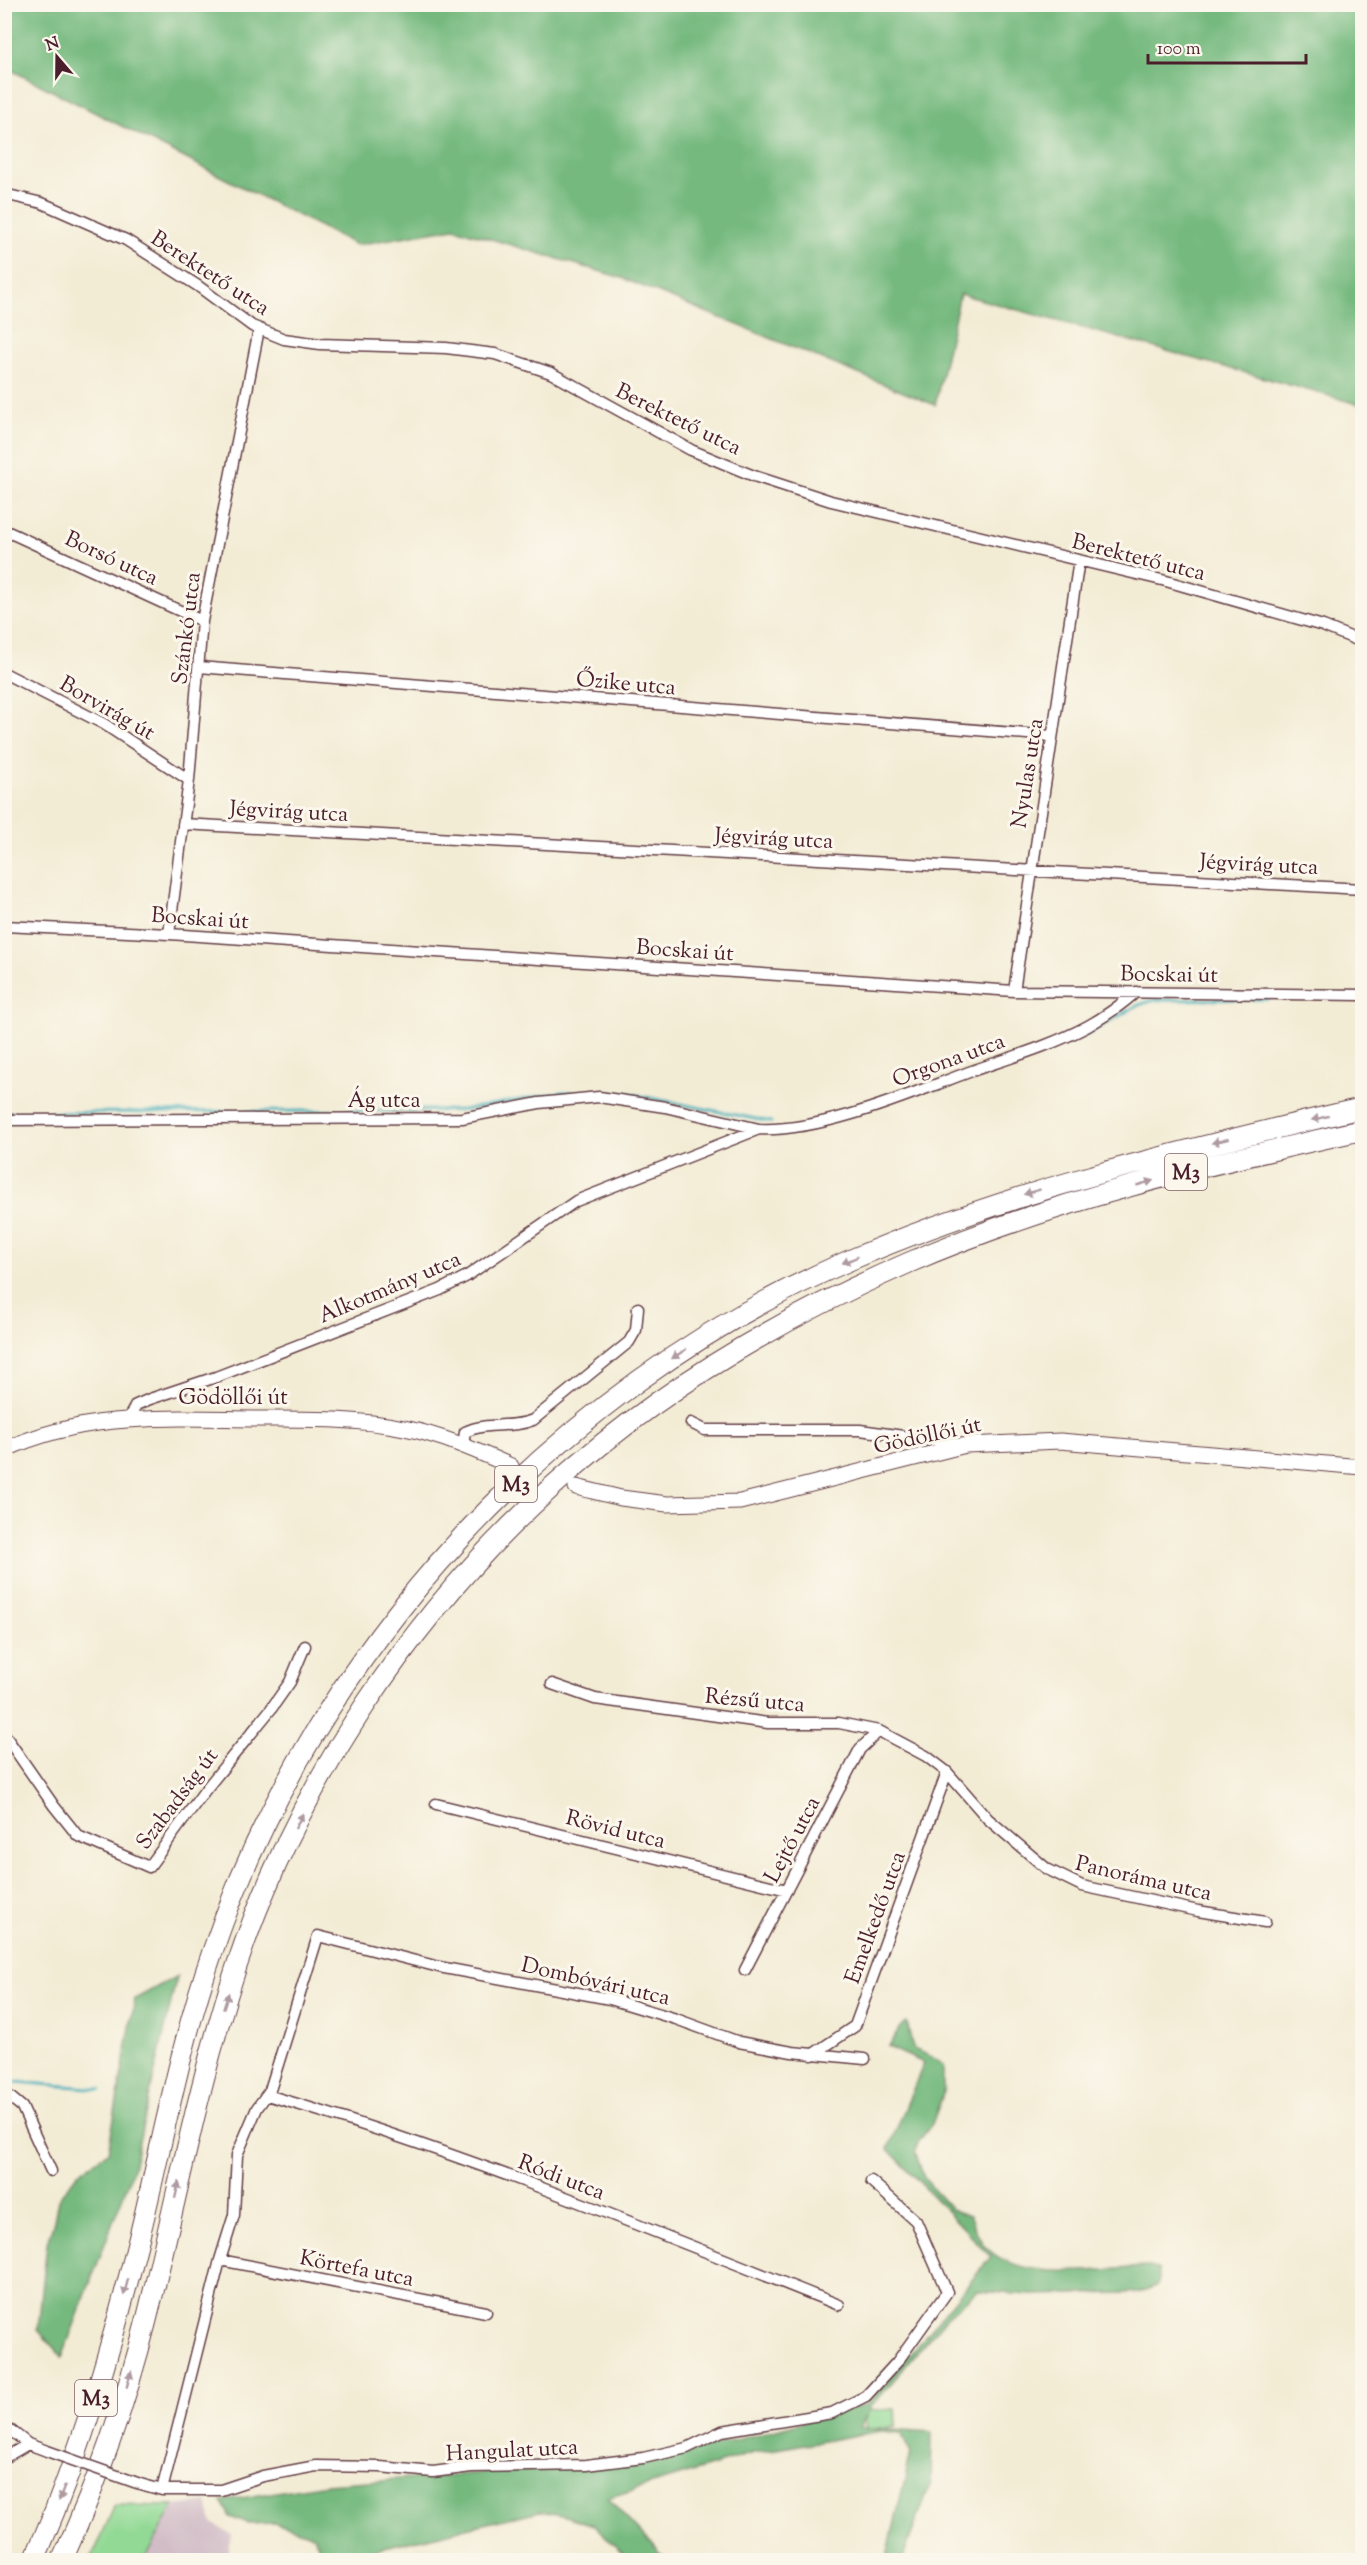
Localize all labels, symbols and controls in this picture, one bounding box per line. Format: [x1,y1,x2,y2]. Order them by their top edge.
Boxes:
north arrow [27,27,87,87]
scale bar [1148,27,1306,65]
text: N [43,32,63,58]
text: 100 m [1157,37,1201,63]
street label: Berektető utca [143,224,275,325]
street label: Berektető utca [609,376,746,465]
street label: Borsó utca [59,524,163,595]
street label: Berektető utca [1068,527,1208,591]
street label: Szánkó utca [165,570,211,686]
street label: Őzike utca [574,664,677,705]
street label: Borvirág út [53,669,161,750]
street label: Nyulas utca [1004,716,1053,831]
street label: Jégvirág utca [228,794,349,832]
street label: Jégvirág utca [713,821,834,859]
street label: Jégvirág utca [1198,847,1319,885]
street label: Bocskai út [150,901,250,939]
street label: Bocskai út [635,933,735,971]
street label: Bocskai út [1120,959,1219,993]
street label: Orgona utca [888,1027,1010,1097]
street label: Ág utca [347,1085,421,1118]
one-way arrow [1311,1113,1329,1123]
one-way arrow [1211,1136,1229,1146]
road number: M3 [1165,1154,1207,1190]
one-way arrow [1136,1178,1154,1187]
one-way arrow [1023,1188,1041,1197]
street label: Alkotmány utca [314,1244,466,1333]
one-way arrow [841,1256,858,1265]
one-way arrow [671,1349,687,1360]
street label: Gödöllői út [178,1383,288,1415]
street label: Gödöllői út [871,1410,985,1464]
road number: M3 [495,1466,537,1502]
street label: Rézsű utca [704,1682,806,1722]
street label: Szabadság út [130,1742,227,1857]
street label: Lejtő utca [757,1791,830,1889]
street label: Rövid utca [562,1803,668,1859]
one-way arrow [294,1812,304,1829]
street label: Emelkedő utca [838,1847,916,1989]
street label: Panoráma utca [1072,1849,1215,1911]
street label: Dombóvári utca [518,1950,673,2016]
one-way arrow [222,1992,231,2010]
street label: Ródi utca [513,2148,609,2210]
one-way arrow [173,2181,183,2199]
street label: Körtefa utca [297,2243,416,2297]
one-way arrow [120,2278,130,2296]
one-way arrow [125,2370,134,2388]
road number: M3 [75,2380,117,2416]
street label: Hangulat utca [445,2433,579,2471]
one-way arrow [56,2484,66,2502]

